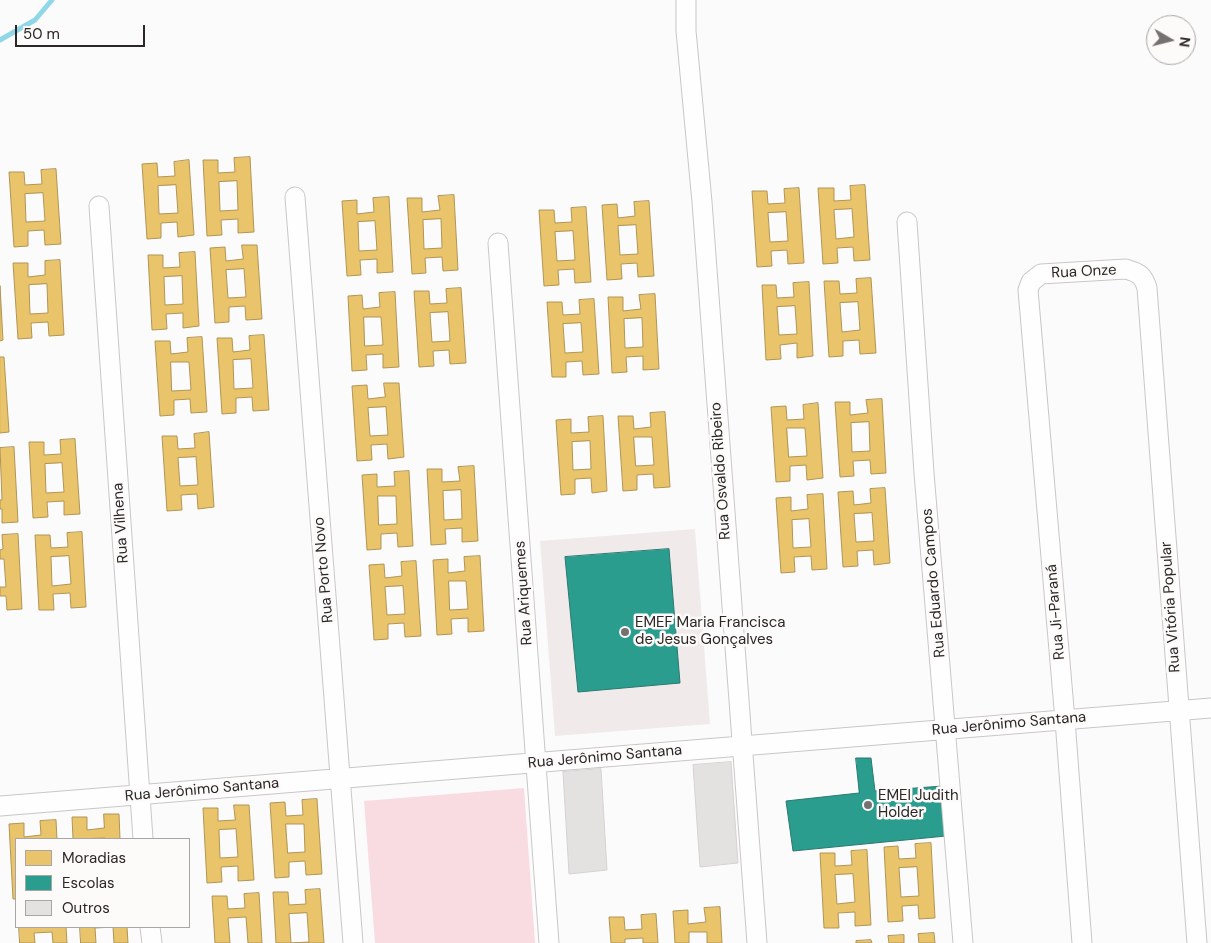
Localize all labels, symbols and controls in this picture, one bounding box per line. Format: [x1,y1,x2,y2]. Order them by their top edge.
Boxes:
scale bar [18,15,148,47]
north arrow [1146,15,1196,65]
text: 50 m [23,24,60,44]
text: N [1175,36,1194,48]
street label: Rua Onze [1051,261,1117,283]
street label: Rua Osvaldo Ribeiro [707,402,735,540]
street label: Rua Vilhena [109,482,133,564]
street label: Rua Eduardo Campos [919,508,949,658]
street label: Rua Porto Novo [310,516,338,624]
street label: Rua Ariquemes [511,540,537,646]
street label: Rua Vitória Popular [1157,541,1185,673]
street label: Rua Ji-Paraná [1043,563,1069,661]
place label: EMEF Maria Francisca de Jesus Gonçalves [635,614,785,649]
marker: EMEF Maria Francisca de Jesus Gonçalves [619,626,631,638]
street label: Rua Jerônimo Santana [931,708,1087,740]
street label: Rua Jerônimo Santana [527,741,683,773]
street label: Rua Jerônimo Santana [124,774,280,806]
place label: EMEI Judith Holder [878,787,959,822]
marker: EMEI Judith Holder [862,799,874,811]
legend [15,838,190,928]
text: Moradias [62,848,126,868]
text: Escolas [62,873,115,893]
text: Outros [62,898,110,918]

